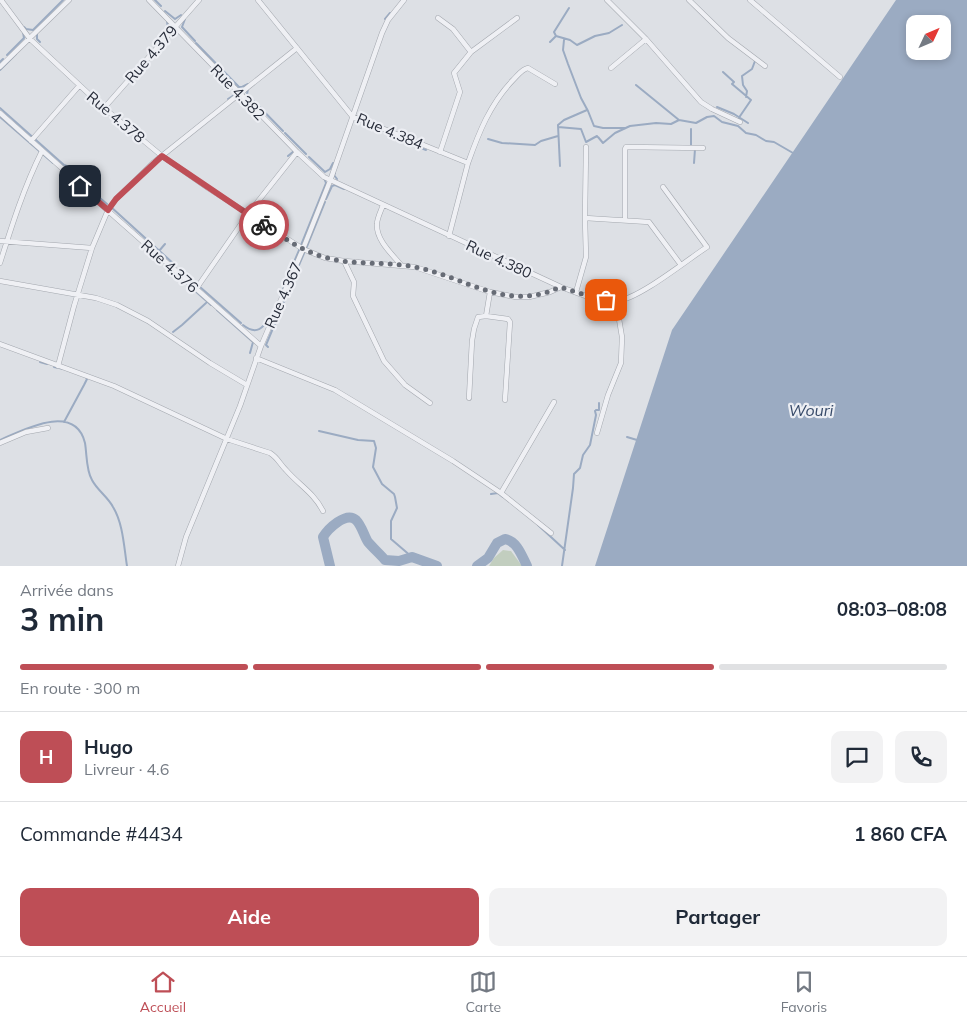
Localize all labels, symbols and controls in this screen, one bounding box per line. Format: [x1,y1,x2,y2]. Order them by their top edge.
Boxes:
north arrow [906,15,951,60]
map controls [906,15,951,60]
street label: Rue 4.379 [121,21,181,87]
street label: Rue 4.382 [207,60,269,124]
street label: Rue 4.378 [83,87,149,147]
street label: Rue 4.384 [354,108,426,154]
pin [59,165,101,207]
icon: home [66,172,94,200]
courier [239,200,289,250]
icon: bike [250,211,278,239]
street label: Rue 4.376 [137,235,203,297]
street label: Rue 4.380 [463,235,535,283]
street label: Rue 4.367 [260,259,306,331]
pin [585,279,627,321]
icon: bag [592,286,620,314]
water label: Wouri [789,400,834,420]
text: Arrivée dans [20,580,114,600]
text: 08:03–08:08 [837,597,947,621]
text: 3 min [20,599,104,639]
text: En route · 300 m [20,678,140,698]
button: chat [831,731,883,783]
button: phone [895,731,947,783]
text: Hugo [84,735,133,759]
text: H [39,745,53,769]
text: Livreur · 4.6 [84,759,169,779]
text: Commande #4434 [20,822,183,846]
text: 1 860 CFA [854,822,947,846]
button: Aide [20,888,479,946]
button: Partager [489,888,947,946]
tab: Accueil [140,968,186,1016]
tab: Carte [466,968,501,1016]
tab: Favoris [781,968,827,1016]

